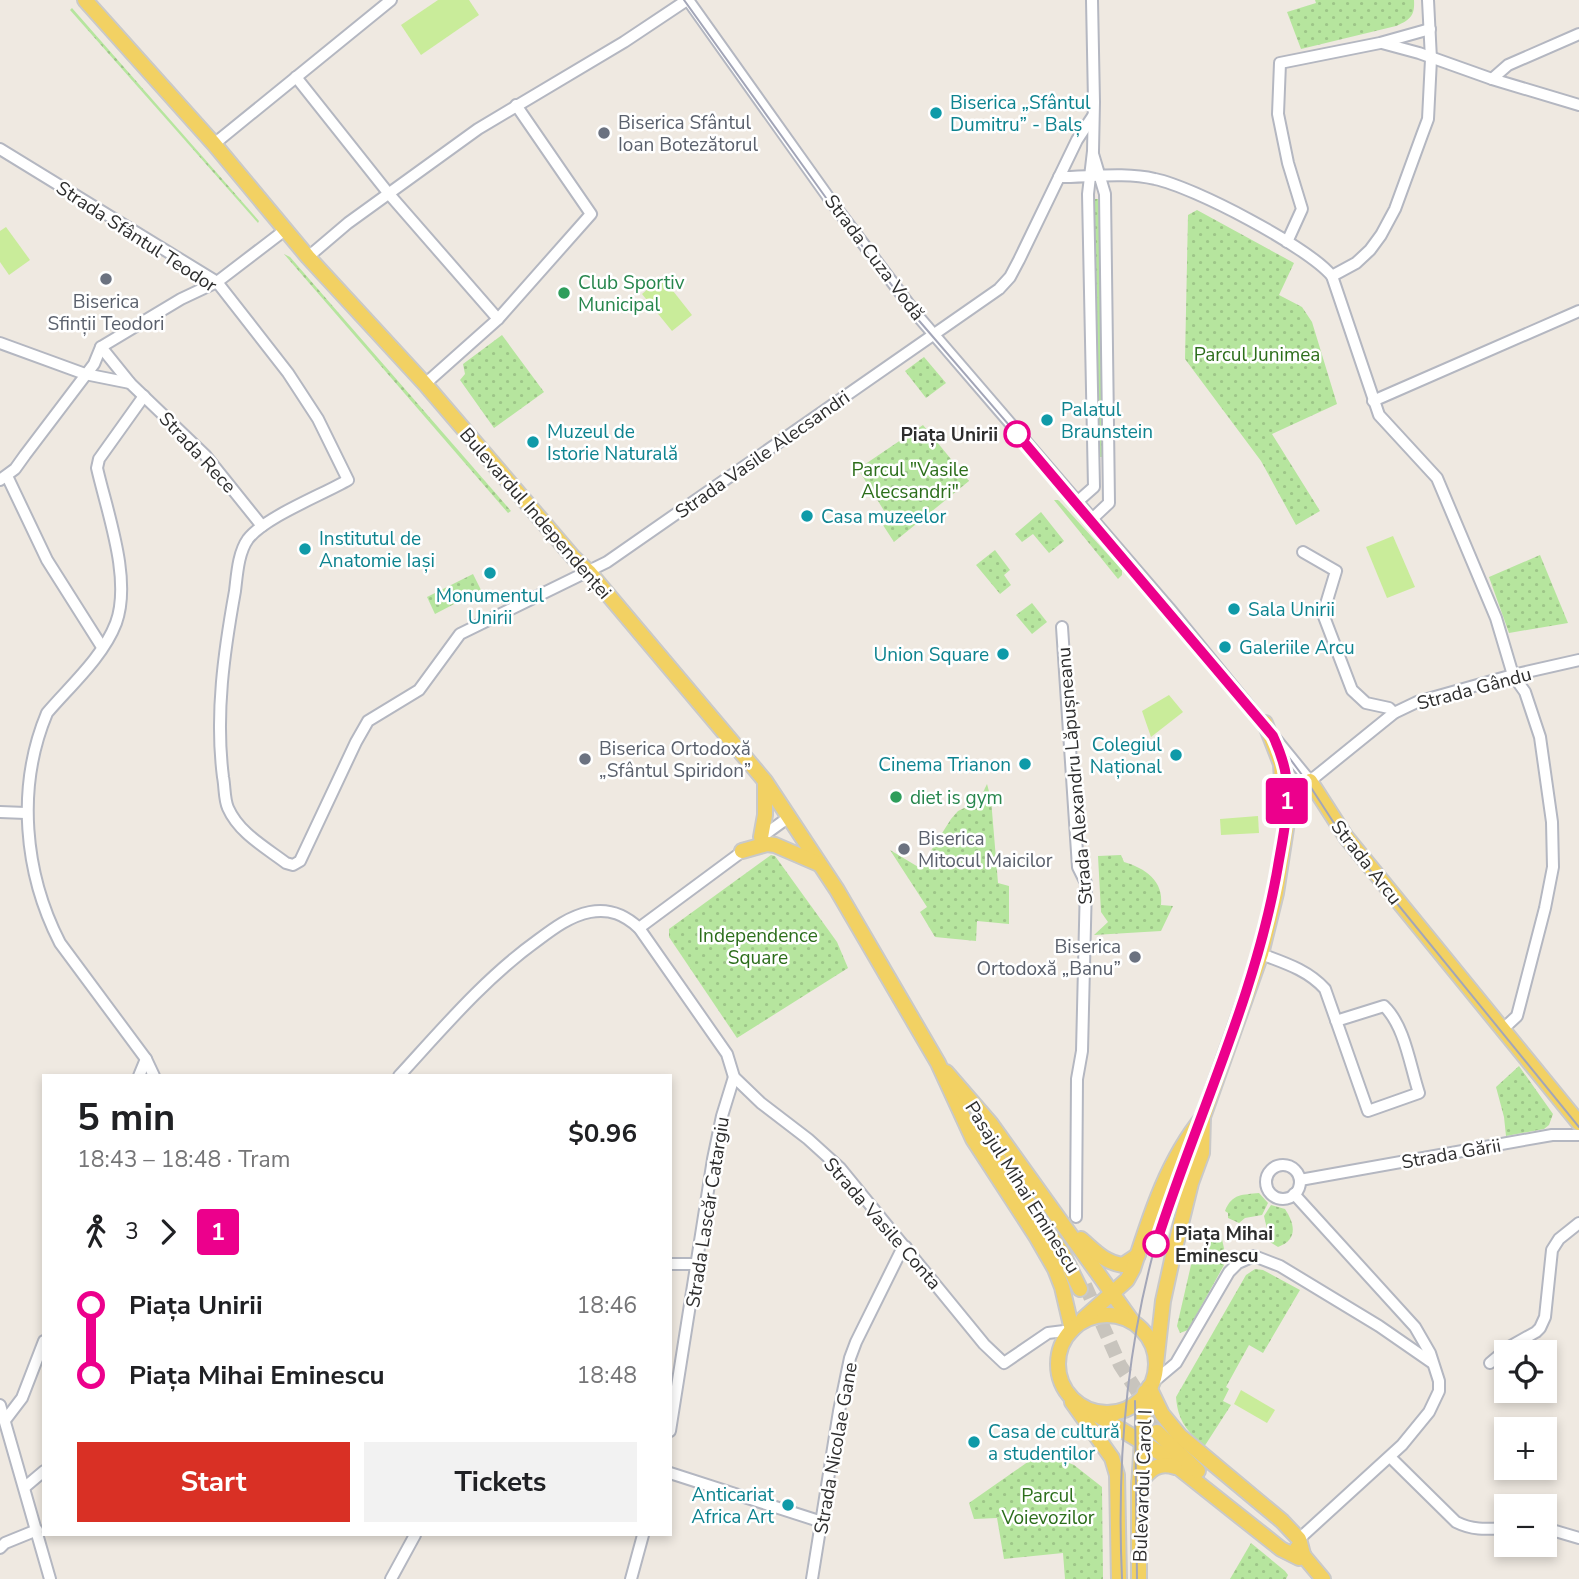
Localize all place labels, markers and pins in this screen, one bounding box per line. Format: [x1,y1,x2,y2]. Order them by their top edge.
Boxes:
place label: Biserica „Sfântul Dumitru” - Balș [950,90,1091,138]
marker: Biserica „Sfântul Dumitru” - Balș [928,105,944,121]
place label: Biserica Sfântul Ioan Botezătorul [618,110,758,158]
marker: Biserica Sfântul Ioan Botezătorul [596,125,612,141]
place label: Club Sportiv Municipal [578,270,685,318]
marker: Biserica Sfinții Teodori [98,271,114,287]
marker: Club Sportiv Municipal [556,285,572,301]
place label: Biserica Sfinții Teodori [48,289,164,337]
place label: Palatul Braunstein [1061,397,1153,445]
marker: Palatul Braunstein [1039,412,1055,428]
place label: Muzeul de Istorie Naturală [547,419,678,467]
marker: Piața Unirii [1004,421,1030,447]
place label: Piața Unirii [900,422,998,448]
marker: Muzeul de Istorie Naturală [525,434,541,450]
place label: Casa muzeelor [821,504,946,530]
marker: Casa muzeelor [799,508,815,524]
place label: Institutul de Anatomie Iași [319,526,435,574]
marker: Institutul de Anatomie Iași [297,541,313,557]
marker: Monumentul Unirii [482,565,498,581]
place label: Monumentul Unirii [436,583,545,631]
place label: Sala Unirii [1248,597,1335,623]
marker: Sala Unirii [1226,601,1242,617]
place label: Galeriile Arcu [1239,635,1355,661]
marker: Galeriile Arcu [1217,639,1233,655]
place label: Union Square [873,642,989,668]
marker: Union Square [995,646,1011,662]
place label: Colegiul Național [1090,732,1162,780]
place label: Biserica Ortodoxă „Sfântul Spiridon” [599,736,751,784]
marker: Colegiul Național [1168,747,1184,763]
marker: Biserica Ortodoxă „Sfântul Spiridon” [577,751,593,767]
place label: Cinema Trianon [878,752,1011,778]
marker: Cinema Trianon [1017,756,1033,772]
place label: diet is gym [910,785,1003,811]
marker: diet is gym [888,789,904,805]
place label: Biserica Mitocul Maicilor [918,826,1053,874]
marker: Biserica Mitocul Maicilor [896,841,912,857]
place label: Biserica Ortodoxă „Banu” [976,934,1121,982]
marker: Biserica Ortodoxă „Banu” [1127,949,1143,965]
place label: Piața Mihai Eminescu [1175,1221,1273,1269]
marker: Piața Mihai Eminescu [1143,1231,1169,1257]
place label: Casa de cultură a studenților [988,1419,1120,1467]
marker: Casa de cultură a studenților [966,1434,982,1450]
place label: Anticariat Africa Art [691,1482,774,1530]
marker: Anticariat Africa Art [780,1497,796,1513]

